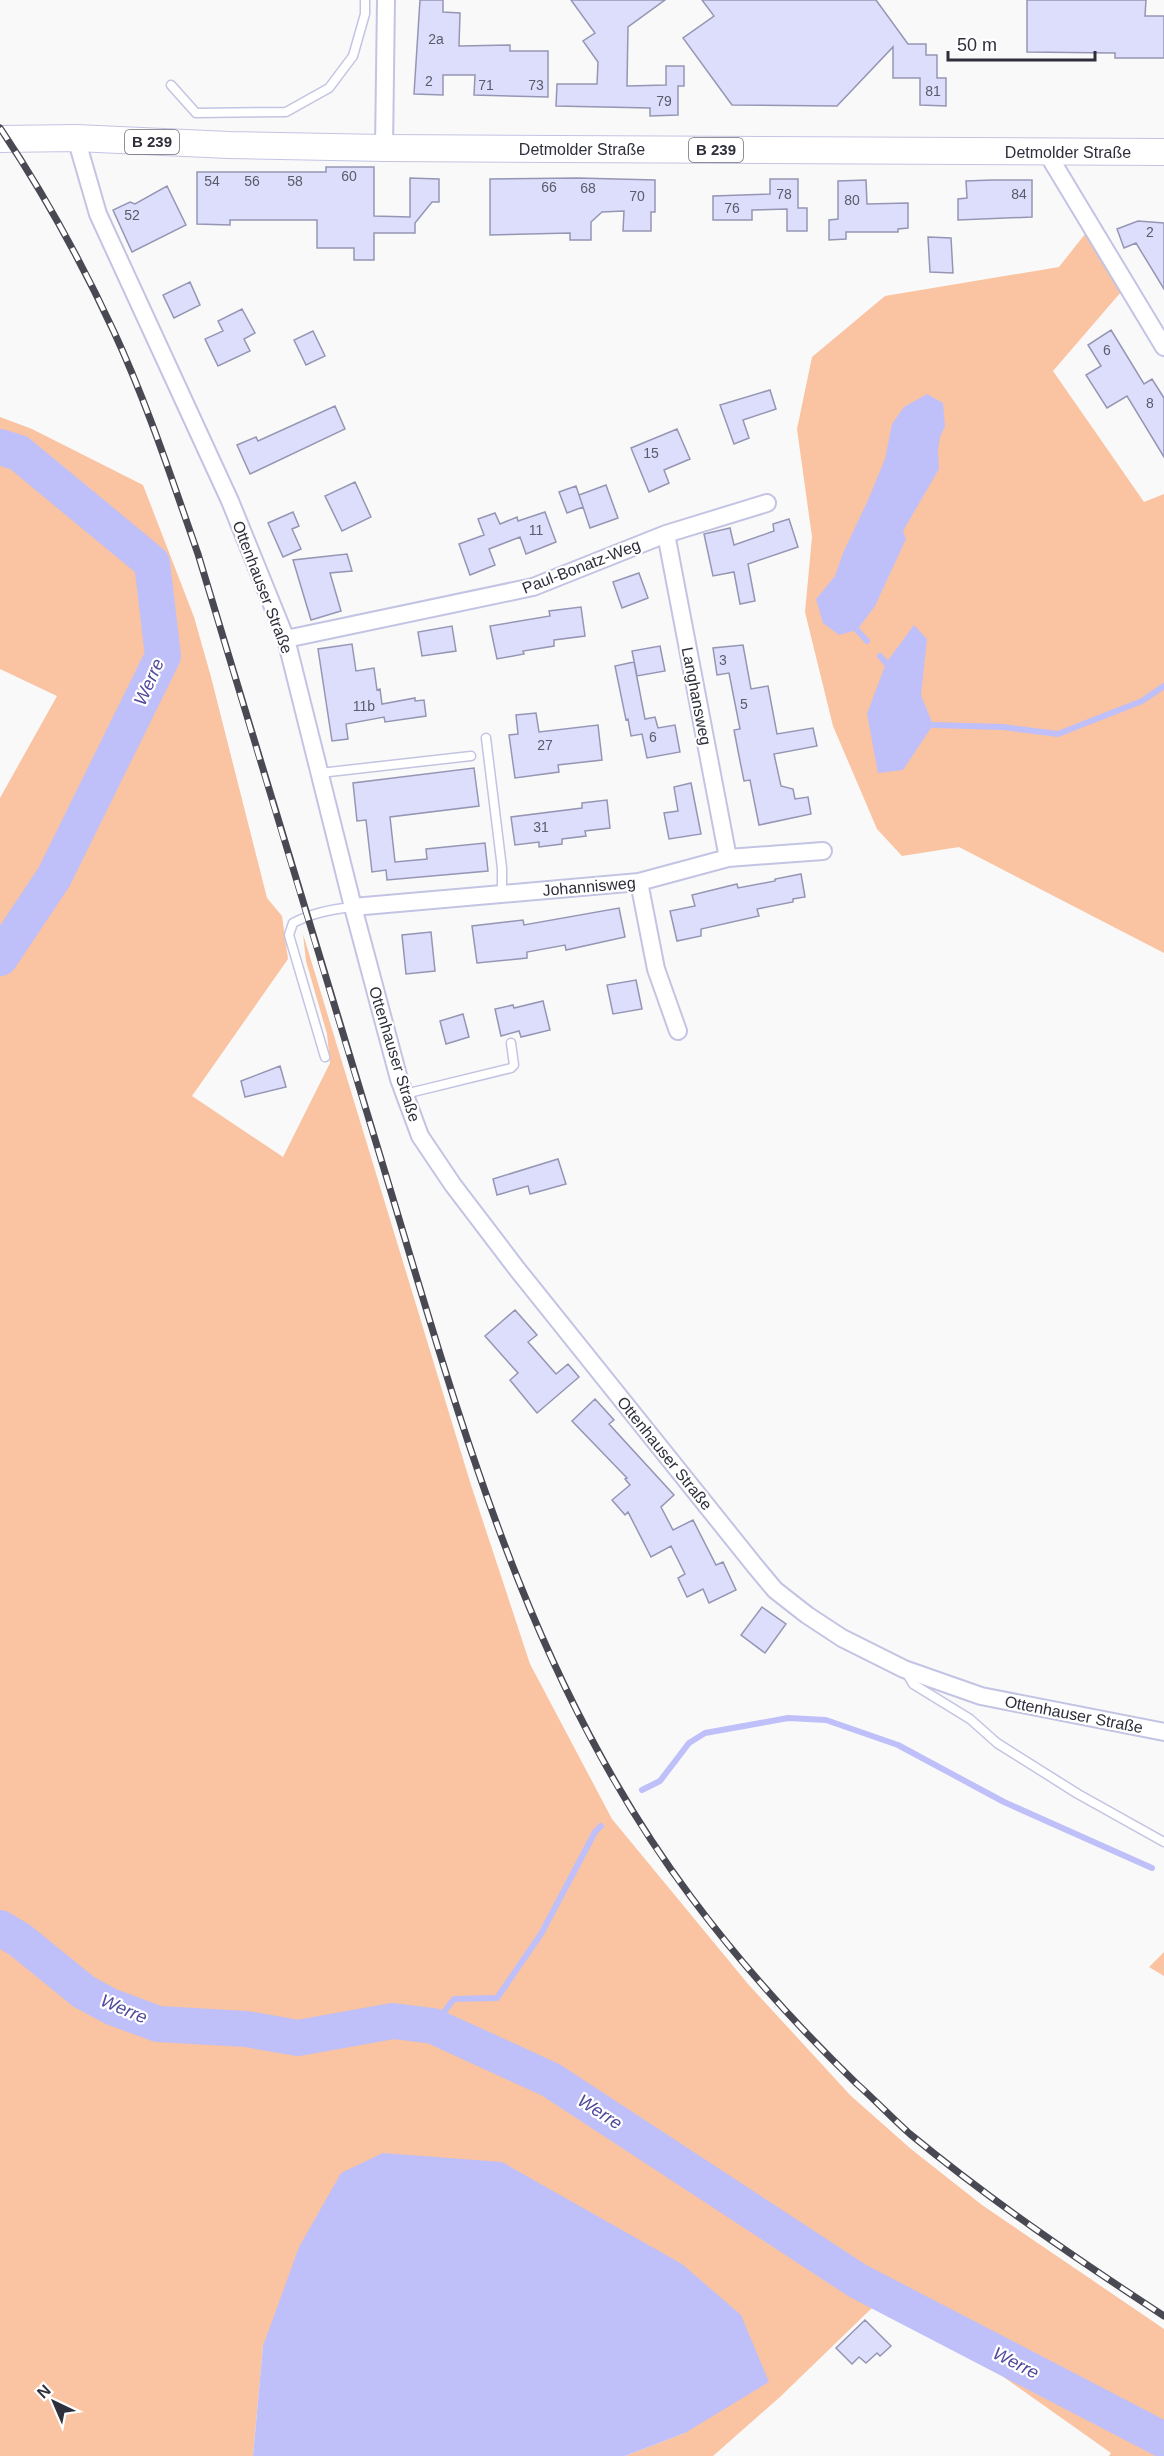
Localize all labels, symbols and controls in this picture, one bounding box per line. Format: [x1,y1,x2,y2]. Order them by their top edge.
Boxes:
scale bar [948,24,1095,62]
house number: 2a [428,31,444,47]
text: 50 m [957,35,997,55]
house number: 2 [425,73,433,89]
house number: 71 [478,77,494,93]
house number: 73 [528,77,544,93]
house number: 81 [925,83,941,99]
house number: 79 [656,93,672,109]
road number: B 239 [125,130,179,154]
road number: B 239 [689,138,743,162]
street label: Detmolder Straße [519,141,645,158]
street label: Detmolder Straße [1005,144,1131,161]
house number: 60 [341,168,357,184]
house number: 54 [204,173,220,189]
house number: 56 [244,173,260,189]
house number: 58 [287,173,303,189]
house number: 66 [541,179,557,195]
house number: 68 [580,180,596,196]
house number: 78 [776,186,792,202]
house number: 84 [1011,186,1027,202]
house number: 70 [629,188,645,204]
house number: 80 [844,192,860,208]
house number: 76 [724,200,740,216]
house number: 52 [124,207,140,223]
house number: 2 [1146,224,1154,240]
house number: 6 [1103,342,1111,358]
house number: 8 [1146,395,1154,411]
house number: 15 [643,445,659,461]
street label: Ottenhauser Straße [229,519,296,656]
house number: 11 [529,522,543,538]
street label: Paul-Bonatz-Weg [520,536,643,597]
street label: Langhansweg [679,646,714,747]
house number: 3 [719,652,727,668]
water label: Werre [130,656,168,708]
house number: 5 [740,696,748,712]
house number: 11b [353,698,375,714]
house number: 6 [649,729,657,745]
house number: 27 [537,737,553,753]
house number: 31 [533,819,549,835]
street label: Johannisweg [542,874,636,899]
street label: Ottenhauser Straße [366,984,423,1124]
street label: Ottenhauser Straße [614,1393,715,1513]
street label: Ottenhauser Straße [1003,1693,1145,1736]
water label: Werre [98,1990,150,2028]
water label: Werre [574,2090,626,2134]
water label: Werre [990,2343,1042,2383]
north arrow [24,2372,84,2432]
text: N [34,2381,54,2402]

